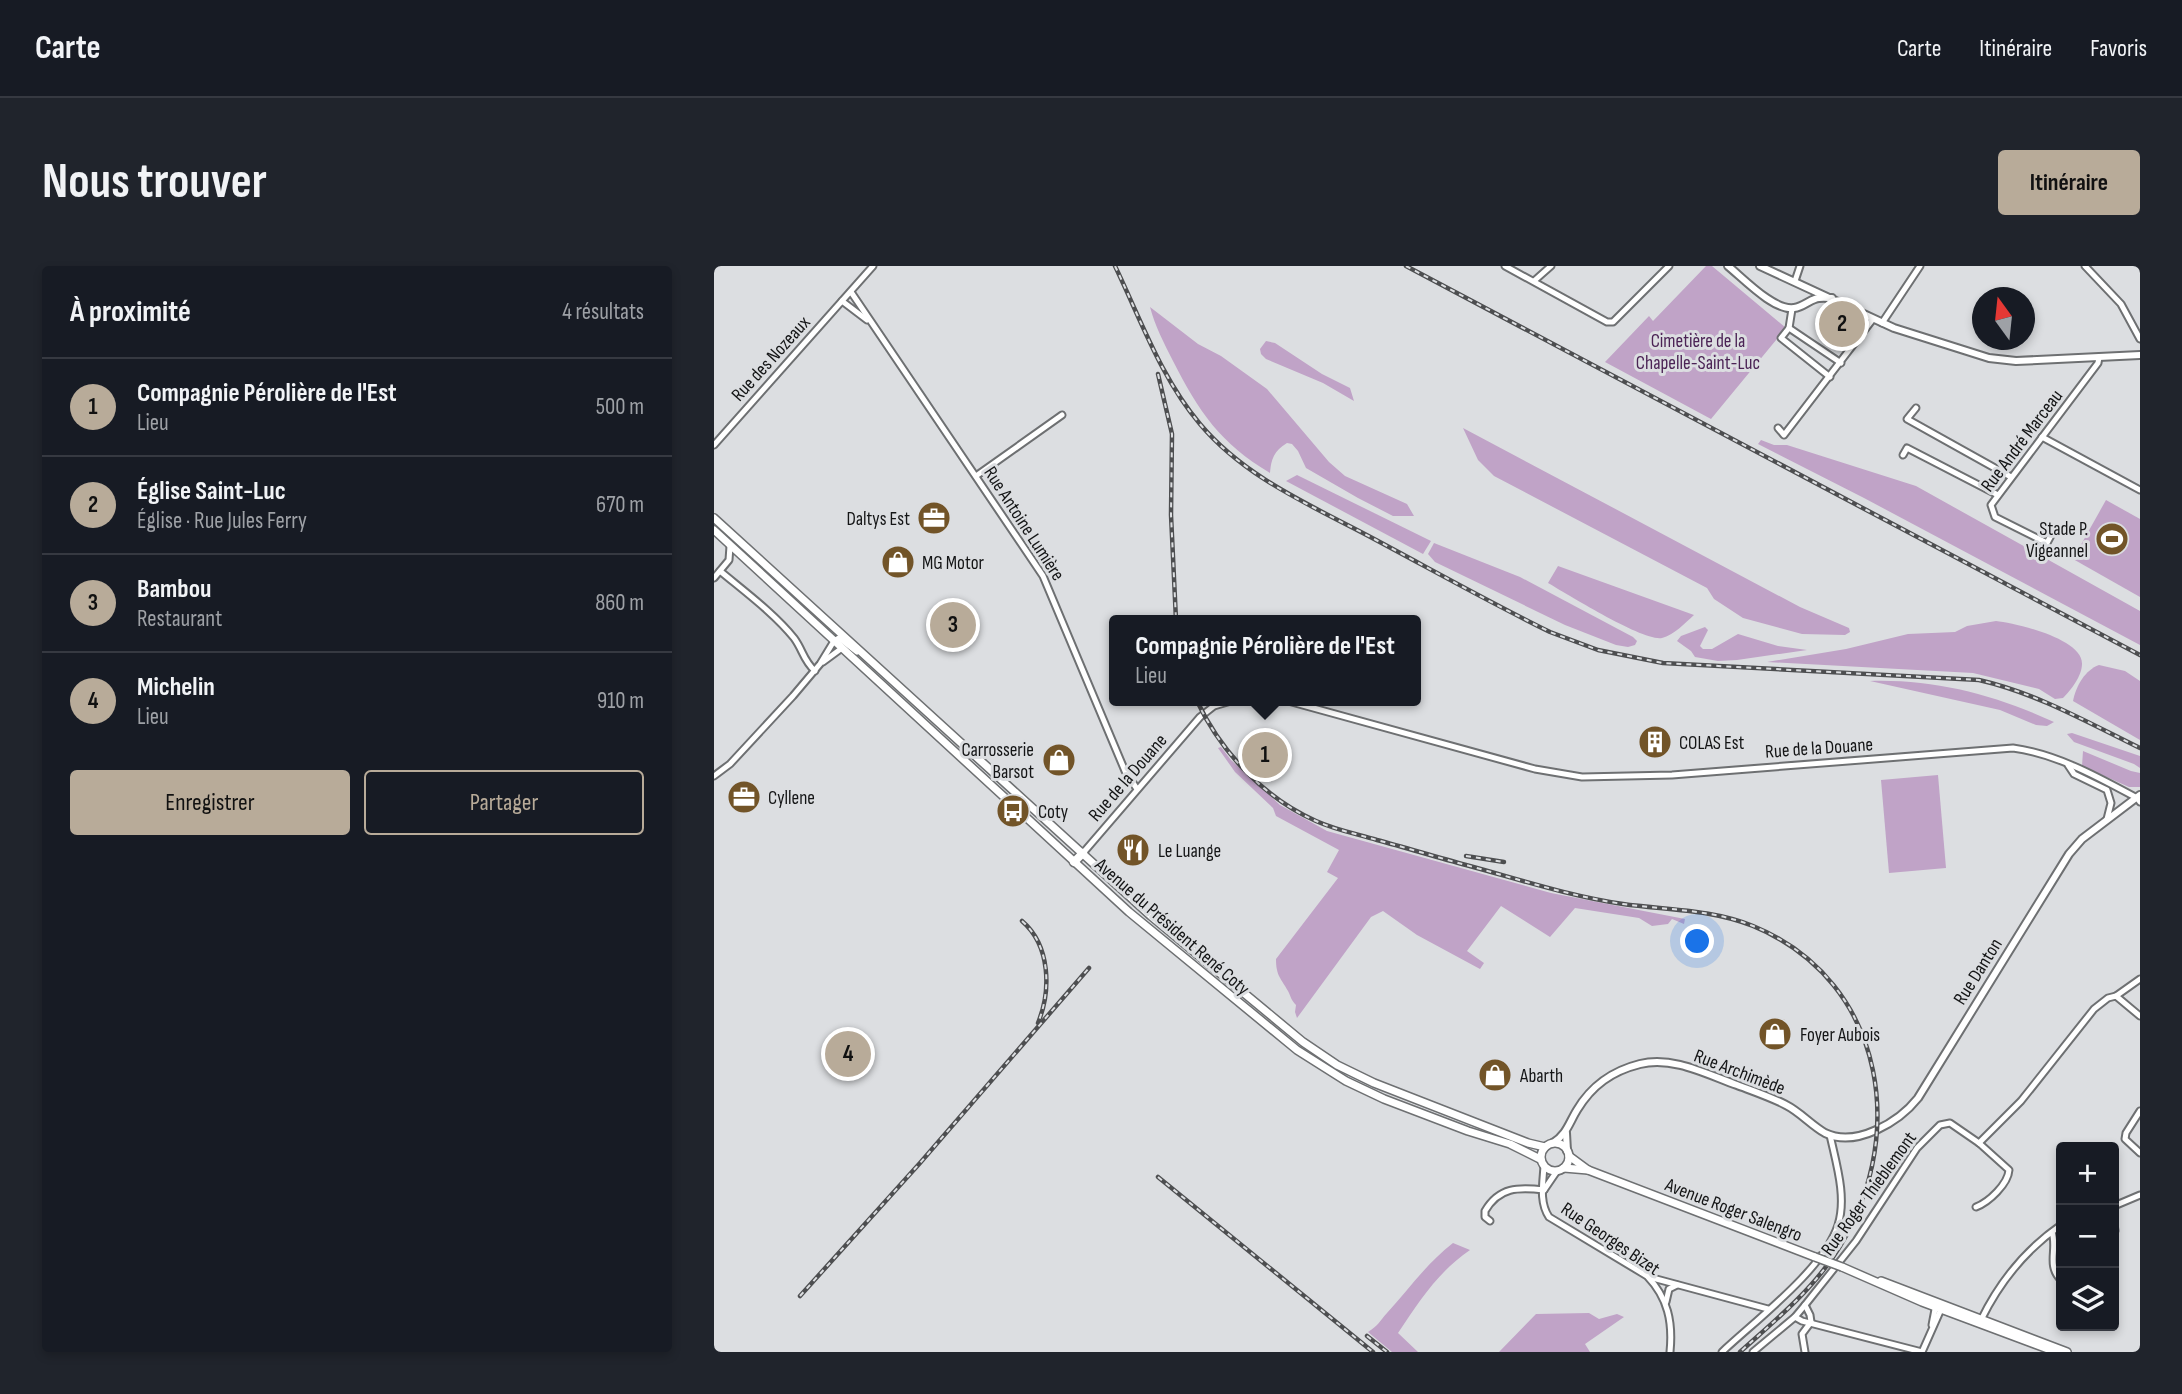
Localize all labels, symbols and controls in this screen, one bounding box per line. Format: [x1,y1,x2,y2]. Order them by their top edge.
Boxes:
text: Carte [35,28,101,68]
text: Carte [1897,34,1941,63]
text: Itinéraire [1979,34,2052,63]
text: Favoris [2090,34,2147,63]
button: Itinéraire [1998,150,2140,215]
text: Nous trouver [42,153,267,212]
north arrow [1972,287,2035,350]
text: À proximité [70,294,191,330]
text: 4 résultats [562,298,644,326]
pin: 2 [1819,298,1865,350]
street label: Rue des Nozeaux [727,312,815,406]
park label: Cimetière de la Chapelle-Saint-Luc [1636,330,1760,375]
text: Compagnie Pérolière de l'Est [137,378,397,409]
street label: Rue André Marceau [1976,385,2068,497]
text: 1 [88,393,98,421]
text: 500 m [596,393,644,421]
text: Lieu [137,409,169,437]
street label: Rue Antoine Lumière [978,463,1069,585]
text: Église Saint-Luc [137,476,286,507]
text: 2 [88,491,98,519]
text: 670 m [596,491,644,519]
office icon: Daltys Est [915,499,953,537]
text: Église · Rue Jules Ferry [137,507,307,535]
place label: Daltys Est [846,508,910,531]
place label: Stade P. Vigeannel [2026,518,2088,563]
sports icon: Stade P. Vigeannel [2093,520,2131,558]
shop icon: MG Motor [879,543,917,581]
place label: MG Motor [922,552,985,575]
text: Bambou [137,574,211,605]
text: 3 [88,589,98,617]
text: 860 m [595,589,644,617]
pin: 3 [930,599,976,651]
text: Restaurant [137,605,222,633]
popup [1109,615,1421,706]
text: Compagnie Pérolière de l'Est [1135,631,1395,662]
text: Lieu [1135,662,1167,690]
text: Michelin [137,672,215,703]
text: 4 [88,687,98,715]
text: 910 m [597,687,644,715]
text: Lieu [137,703,169,731]
building icon: COLAS Est [1636,723,1674,761]
pin: 1 [1242,729,1288,781]
street label: Rue de la Douane [1084,730,1172,826]
place label: COLAS Est [1679,732,1745,755]
street label: Rue de la Douane [1764,733,1874,764]
place label: Carrosserie Barsot [962,739,1034,784]
shop icon: Carrosserie Barsot [1040,741,1078,779]
button: Enregistrer [70,770,350,835]
button: Partager [364,770,644,835]
office icon: Cyllene [725,778,763,816]
place label: Cyllene [768,787,815,810]
bus stop icon: Coty [994,792,1032,830]
place label: Coty [1038,801,1069,824]
restaurant icon: Le Luange [1114,831,1152,869]
place label: Le Luange [1158,840,1221,863]
street label: Avenue du Président René Coty [1089,853,1254,1001]
your location [1680,924,1714,958]
street label: Rue Danton [1949,934,2008,1009]
shop icon: Foyer Aubois [1756,1015,1794,1053]
place label: Foyer Aubois [1800,1024,1880,1047]
pin: 4 [825,1028,871,1080]
street label: Rue Archimède [1691,1045,1788,1100]
shop icon: Abarth [1476,1056,1514,1094]
place label: Abarth [1519,1065,1563,1088]
street label: Rue Roger Thieblemont [1817,1127,1922,1260]
map controls [2056,1142,2119,1331]
button: + [2056,1142,2119,1205]
street label: Avenue Roger Salengro [1661,1173,1805,1247]
street label: Rue Georges Bizet [1556,1198,1664,1281]
button: − [2056,1205,2119,1268]
button: layers [2056,1268,2119,1331]

